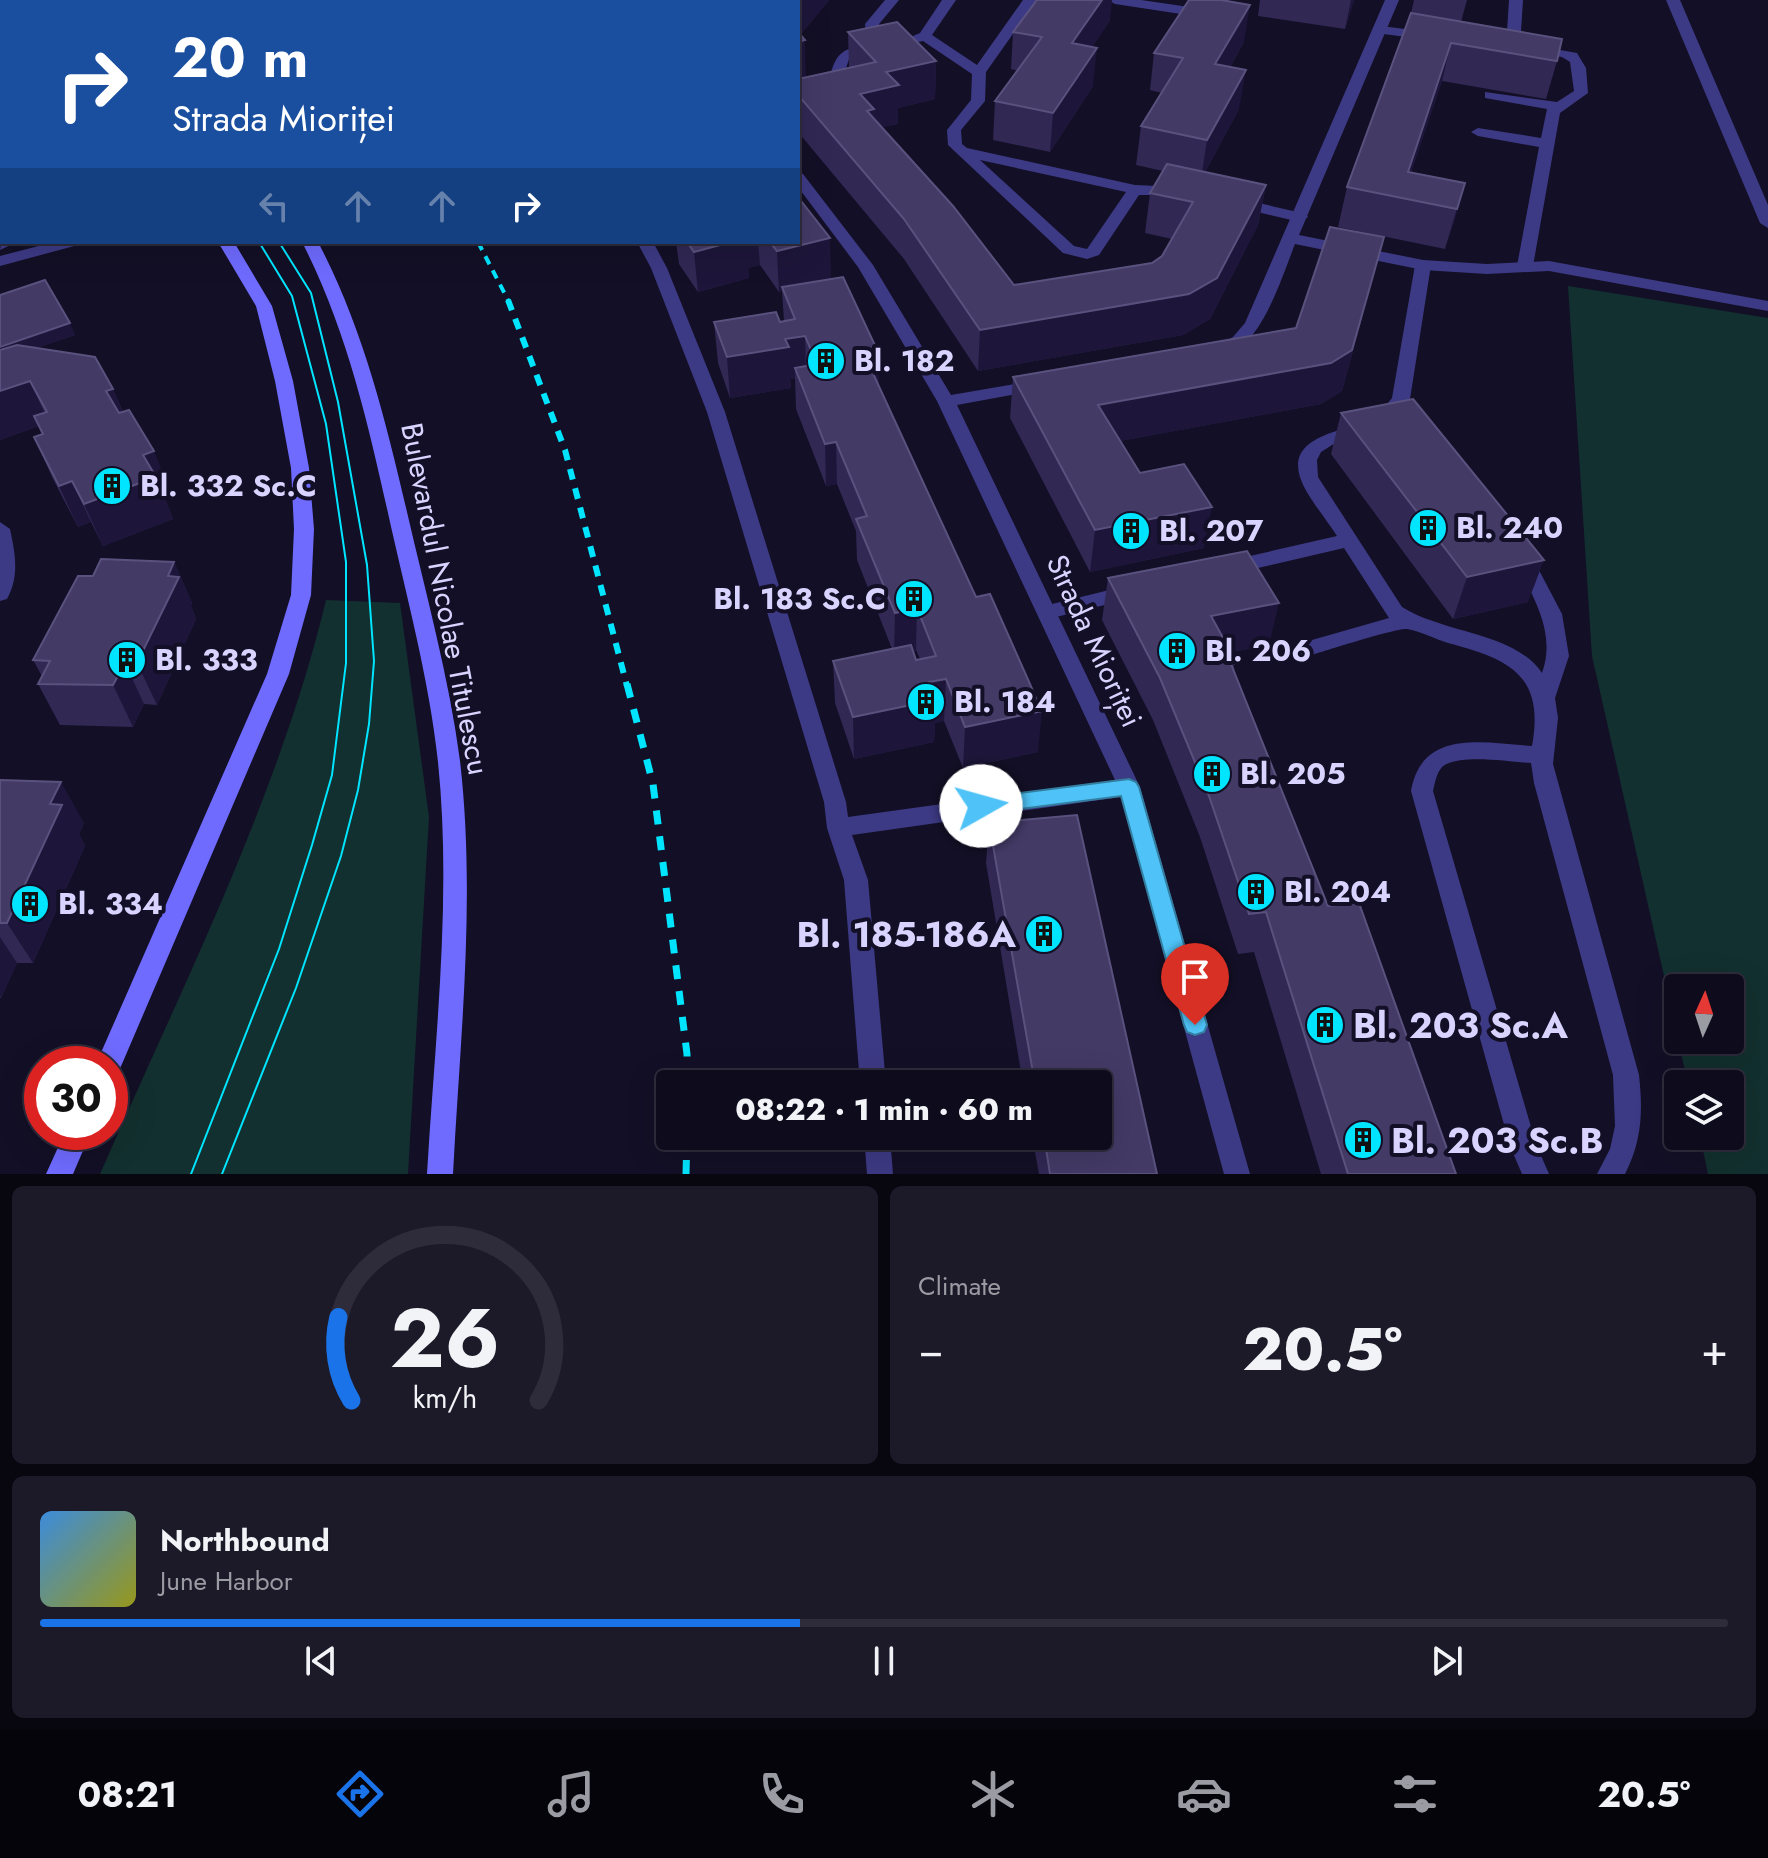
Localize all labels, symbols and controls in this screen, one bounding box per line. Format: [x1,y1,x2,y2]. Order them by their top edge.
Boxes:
text: 20 m [172,17,309,98]
icon: right [40,32,144,136]
text: Strada Mioriței [172,92,395,144]
icon: left [252,184,296,228]
icon: ahead [336,184,380,228]
icon: ahead [420,184,464,228]
icon: right [504,184,548,228]
place label: Bl. 182 [854,339,954,382]
building icon: Bl. 182 [805,340,847,382]
street label: Bulevardul Nicolae Titulescu [390,419,501,779]
place label: Bl. 332 Sc.C [140,464,317,507]
building icon: Bl. 332 Sc.C [91,465,133,507]
place label: Bl. 240 [1456,506,1563,549]
building icon: Bl. 240 [1407,507,1449,549]
place label: Bl. 207 [1159,509,1264,552]
building icon: Bl. 207 [1110,510,1152,552]
street label: Strada Mioriței [1036,547,1153,734]
place label: Bl. 183 Sc.C [713,577,886,620]
building icon: Bl. 183 Sc.C [893,578,935,620]
place label: Bl. 206 [1205,629,1311,672]
building icon: Bl. 206 [1156,630,1198,672]
place label: Bl. 333 [155,638,258,681]
building icon: Bl. 333 [106,639,148,681]
place label: Bl. 184 [954,680,1056,723]
building icon: Bl. 184 [905,681,947,723]
place label: Bl. 205 [1240,752,1346,795]
building icon: Bl. 205 [1191,753,1233,795]
position arrow [939,764,1023,848]
place label: Bl. 204 [1284,870,1391,913]
building icon: Bl. 204 [1235,871,1277,913]
place label: Bl. 334 [58,882,163,925]
building icon: Bl. 334 [9,883,51,925]
place label: Bl. 185-186A [796,908,1017,960]
building icon: Bl. 185-186A [1023,913,1065,955]
pin [1161,943,1229,1025]
icon: arrive [1173,955,1217,999]
north arrow [1664,974,1744,1054]
map controls [1664,974,1744,1150]
place label: Bl. 203 Sc.A [1353,999,1568,1051]
building icon: Bl. 203 Sc.A [1304,1004,1346,1046]
speed limit sign: 30 [24,1046,128,1150]
button: layers [1664,1070,1744,1150]
text: 08:22 · 1 min · 60 m [735,1088,1033,1131]
place label: Bl. 203 Sc.B [1391,1114,1603,1166]
building icon: Bl. 203 Sc.B [1342,1119,1384,1161]
text: Climate [918,1267,1001,1305]
text: 26 [390,1278,500,1398]
text: 20.5° [1243,1306,1402,1393]
text: − [918,1318,944,1382]
text: + [1701,1318,1728,1382]
text: km/h [413,1377,477,1419]
text: Northbound [160,1519,330,1562]
text: June Harbor [160,1562,293,1600]
icon: previous [299,1639,343,1683]
icon: pause [862,1639,906,1683]
icon: next [1425,1639,1469,1683]
icon: directions [332,1766,388,1822]
icon: music [543,1766,599,1822]
icon: phone [754,1766,810,1822]
icon: climate [965,1766,1021,1822]
icon: car [1176,1766,1232,1822]
icon: filters [1387,1766,1443,1822]
text: 08:21 [77,1768,177,1820]
text: 20.5° [1598,1768,1690,1820]

